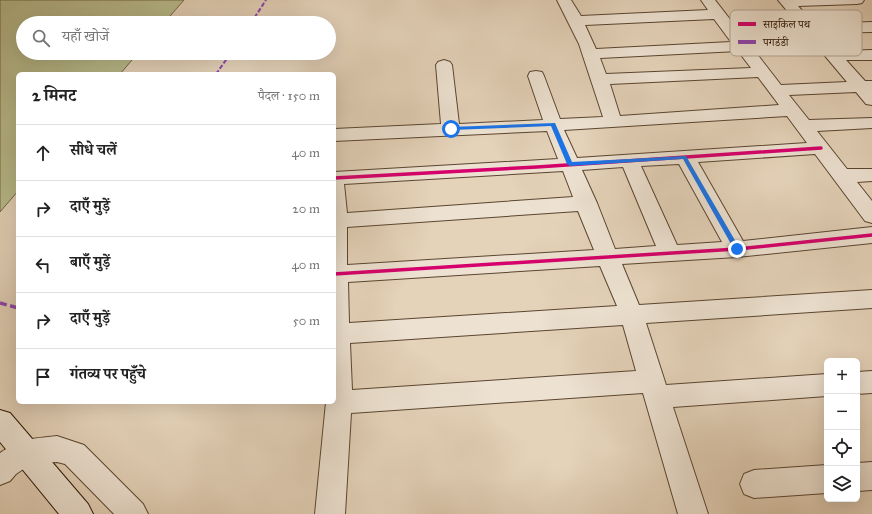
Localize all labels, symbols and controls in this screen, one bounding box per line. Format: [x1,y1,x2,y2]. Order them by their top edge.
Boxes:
legend [730,10,862,56]
search box [16,16,336,60]
text: साइकिल पथ [762,18,811,31]
icon: search [30,27,52,49]
text: यहाँ खोजें [62,27,109,45]
text: पगडंडी [762,36,790,49]
text: 2 मिनट [32,85,76,106]
text: पैदल · 150 m [258,88,320,104]
route start [442,120,460,138]
text: सीधे चलें [70,141,117,159]
icon: ahead [32,142,54,164]
text: 40 m [291,145,320,161]
text: दाएँ मुड़ें [70,197,110,215]
icon: right [32,198,54,220]
text: 20 m [292,201,320,217]
route end [728,240,746,258]
text: बाएँ मुड़ें [70,253,110,271]
icon: left [32,254,54,276]
text: 40 m [291,257,320,273]
text: दाएँ मुड़ें [70,309,110,327]
icon: right [32,310,54,332]
text: 50 m [293,313,320,329]
map controls [824,358,860,502]
button: + [824,358,860,394]
text: गंतव्य पर पहुँचे [70,365,146,383]
icon: arrive [32,366,54,388]
button: − [824,394,860,430]
button: locate [824,430,860,466]
button: layers [824,466,860,502]

